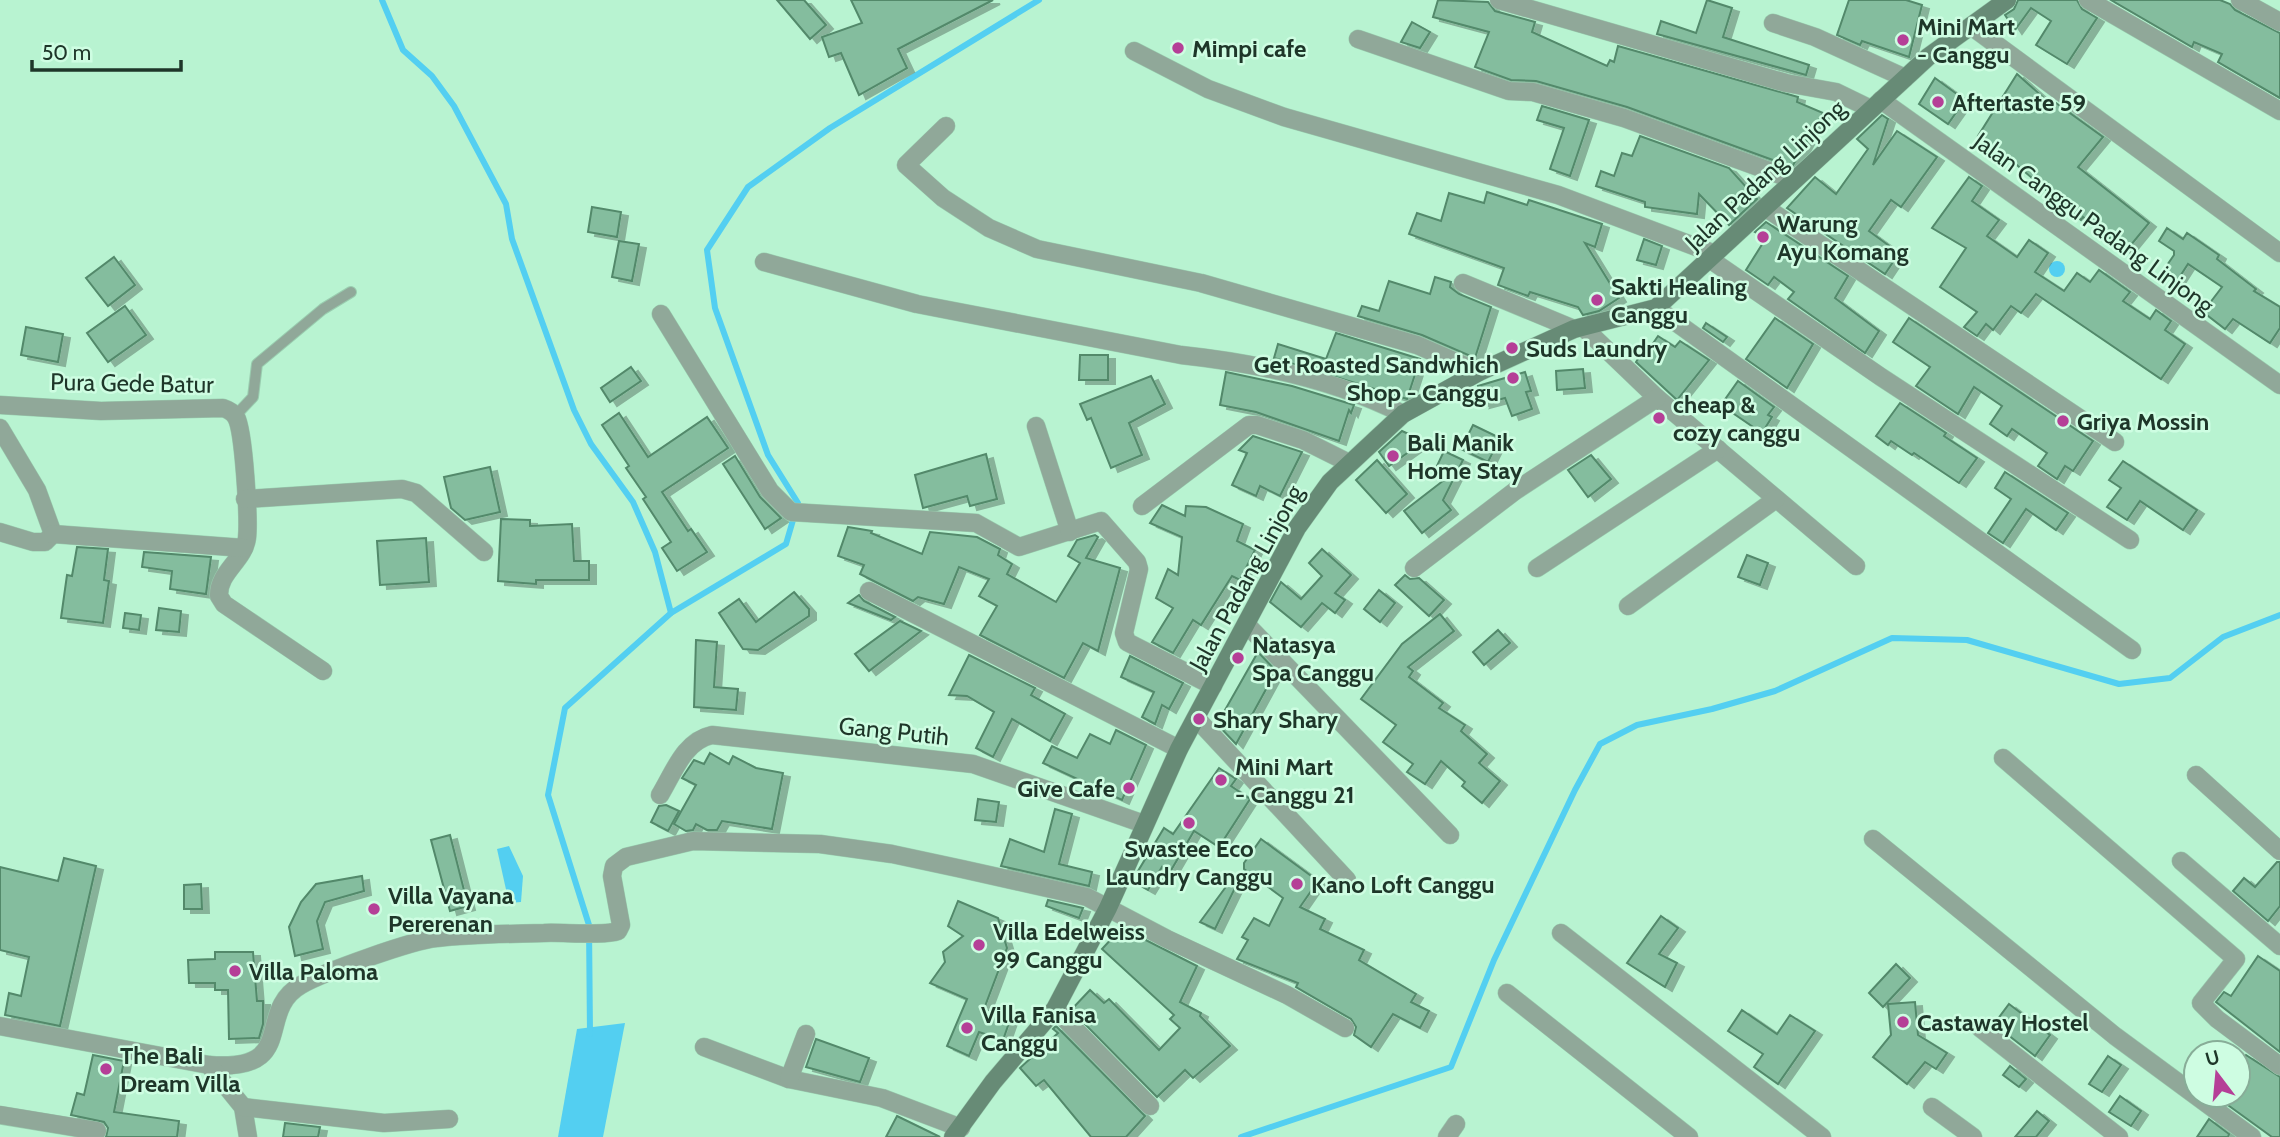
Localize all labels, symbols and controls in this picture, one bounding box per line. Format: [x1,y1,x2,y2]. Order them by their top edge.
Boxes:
place label: Mini Mart - Canggu [1917,12,2015,69]
scale bar [32,28,180,72]
marker: Mini Mart - Canggu [1895,32,1911,48]
place label: Mimpi cafe [1192,34,1306,63]
text: 50 m [42,40,91,65]
marker: Mimpi cafe [1170,40,1186,56]
place label: Aftertaste 59 [1952,88,2086,117]
street label: Jalan Padang Linjong [1678,93,1852,257]
marker: Aftertaste 59 [1930,94,1946,110]
street label: Jalan Canggu Padang Linjong [1967,126,2221,320]
place label: Warung Ayu Komang [1777,209,1909,266]
marker: Warung Ayu Komang [1755,229,1771,245]
place label: Sakti Healing Canggu [1611,272,1747,329]
marker: Sakti Healing Canggu [1589,292,1605,308]
place label: Suds Laundry [1526,334,1667,363]
marker: Suds Laundry [1504,340,1520,356]
place label: Get Roasted Sandwhich Shop - Canggu [1254,350,1499,407]
street label: Pura Gede Batur [50,367,214,399]
marker: Get Roasted Sandwhich Shop - Canggu [1505,370,1521,386]
place label: cheap & cozy canggu [1673,390,1800,447]
place label: Griya Mossin [2077,407,2209,436]
marker: cheap & cozy canggu [1651,410,1667,426]
marker: Griya Mossin [2055,413,2071,429]
place label: Bali Manik Home Stay [1407,428,1523,485]
marker: Bali Manik Home Stay [1385,448,1401,464]
street label: Jalan Padang Linjong [1182,479,1310,677]
place label: Natasya Spa Canggu [1252,630,1374,687]
marker: Natasya Spa Canggu [1230,650,1246,666]
place label: Shary Shary [1213,705,1338,734]
street label: Gang Putih [837,711,951,751]
marker: Shary Shary [1191,711,1207,727]
place label: Mini Mart - Canggu 21 [1235,752,1355,809]
marker: Mini Mart - Canggu 21 [1213,772,1229,788]
place label: Give Cafe [1017,774,1115,803]
marker: Give Cafe [1121,780,1137,796]
marker: Swastee Eco Laundry Canggu [1181,815,1197,831]
place label: Swastee Eco Laundry Canggu [1105,834,1273,891]
place label: Kano Loft Canggu [1311,870,1495,899]
marker: Kano Loft Canggu [1289,876,1305,892]
place label: Villa Vayana Pererenan [388,881,514,938]
marker: Villa Vayana Pererenan [366,901,382,917]
place label: Villa Edelweiss 99 Canggu [993,917,1145,974]
marker: Villa Edelweiss 99 Canggu [971,937,987,953]
place label: Villa Paloma [249,957,378,986]
marker: Villa Paloma [227,963,243,979]
place label: Villa Fanisa Canggu [981,1000,1096,1057]
place label: Castaway Hostel [1917,1008,2089,1037]
marker: Castaway Hostel [1895,1014,1911,1030]
marker: Villa Fanisa Canggu [959,1020,975,1036]
north arrow [2182,1039,2252,1109]
place label: The Bali Dream Villa [120,1041,240,1098]
text: U [2203,1045,2222,1071]
marker: The Bali Dream Villa [98,1061,114,1077]

